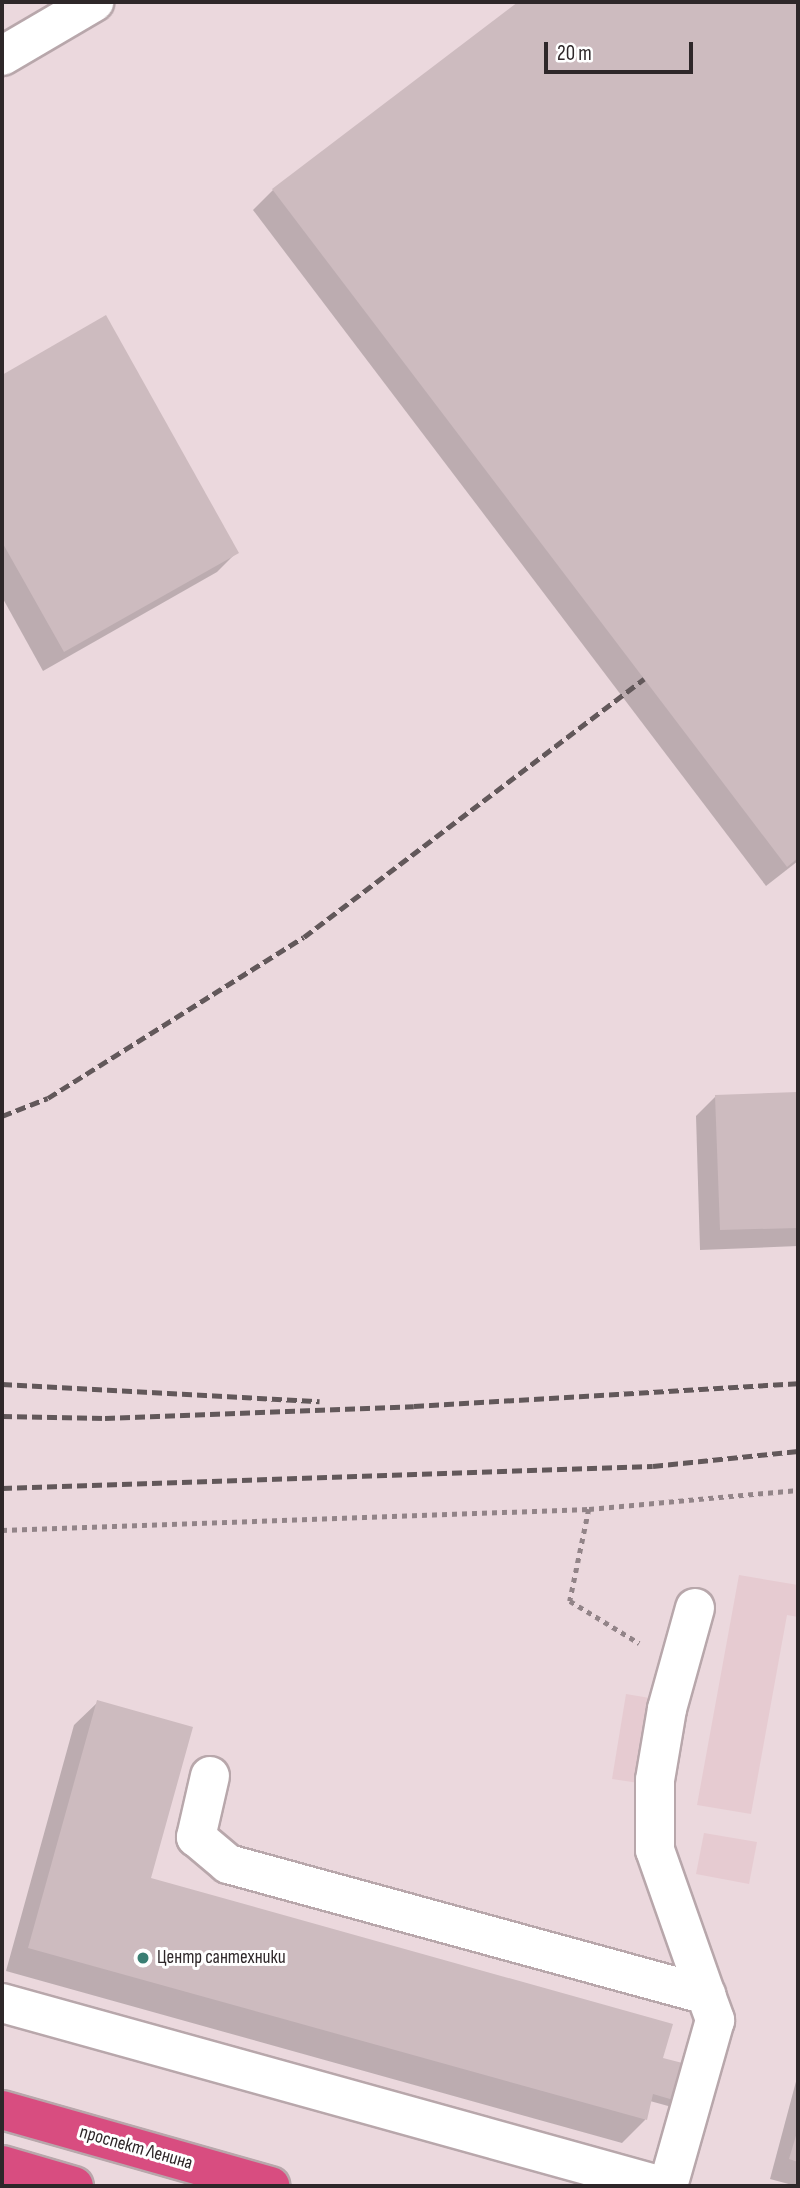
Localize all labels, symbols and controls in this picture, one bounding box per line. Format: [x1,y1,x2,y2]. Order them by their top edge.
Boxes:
scale bar [548,28,697,72]
text: 20 m [557,41,592,66]
place label: Центр сантехники [157,1947,286,1969]
marker: Центр сантехники [135,1950,151,1966]
street label: проспект Ленина [77,2121,195,2175]

